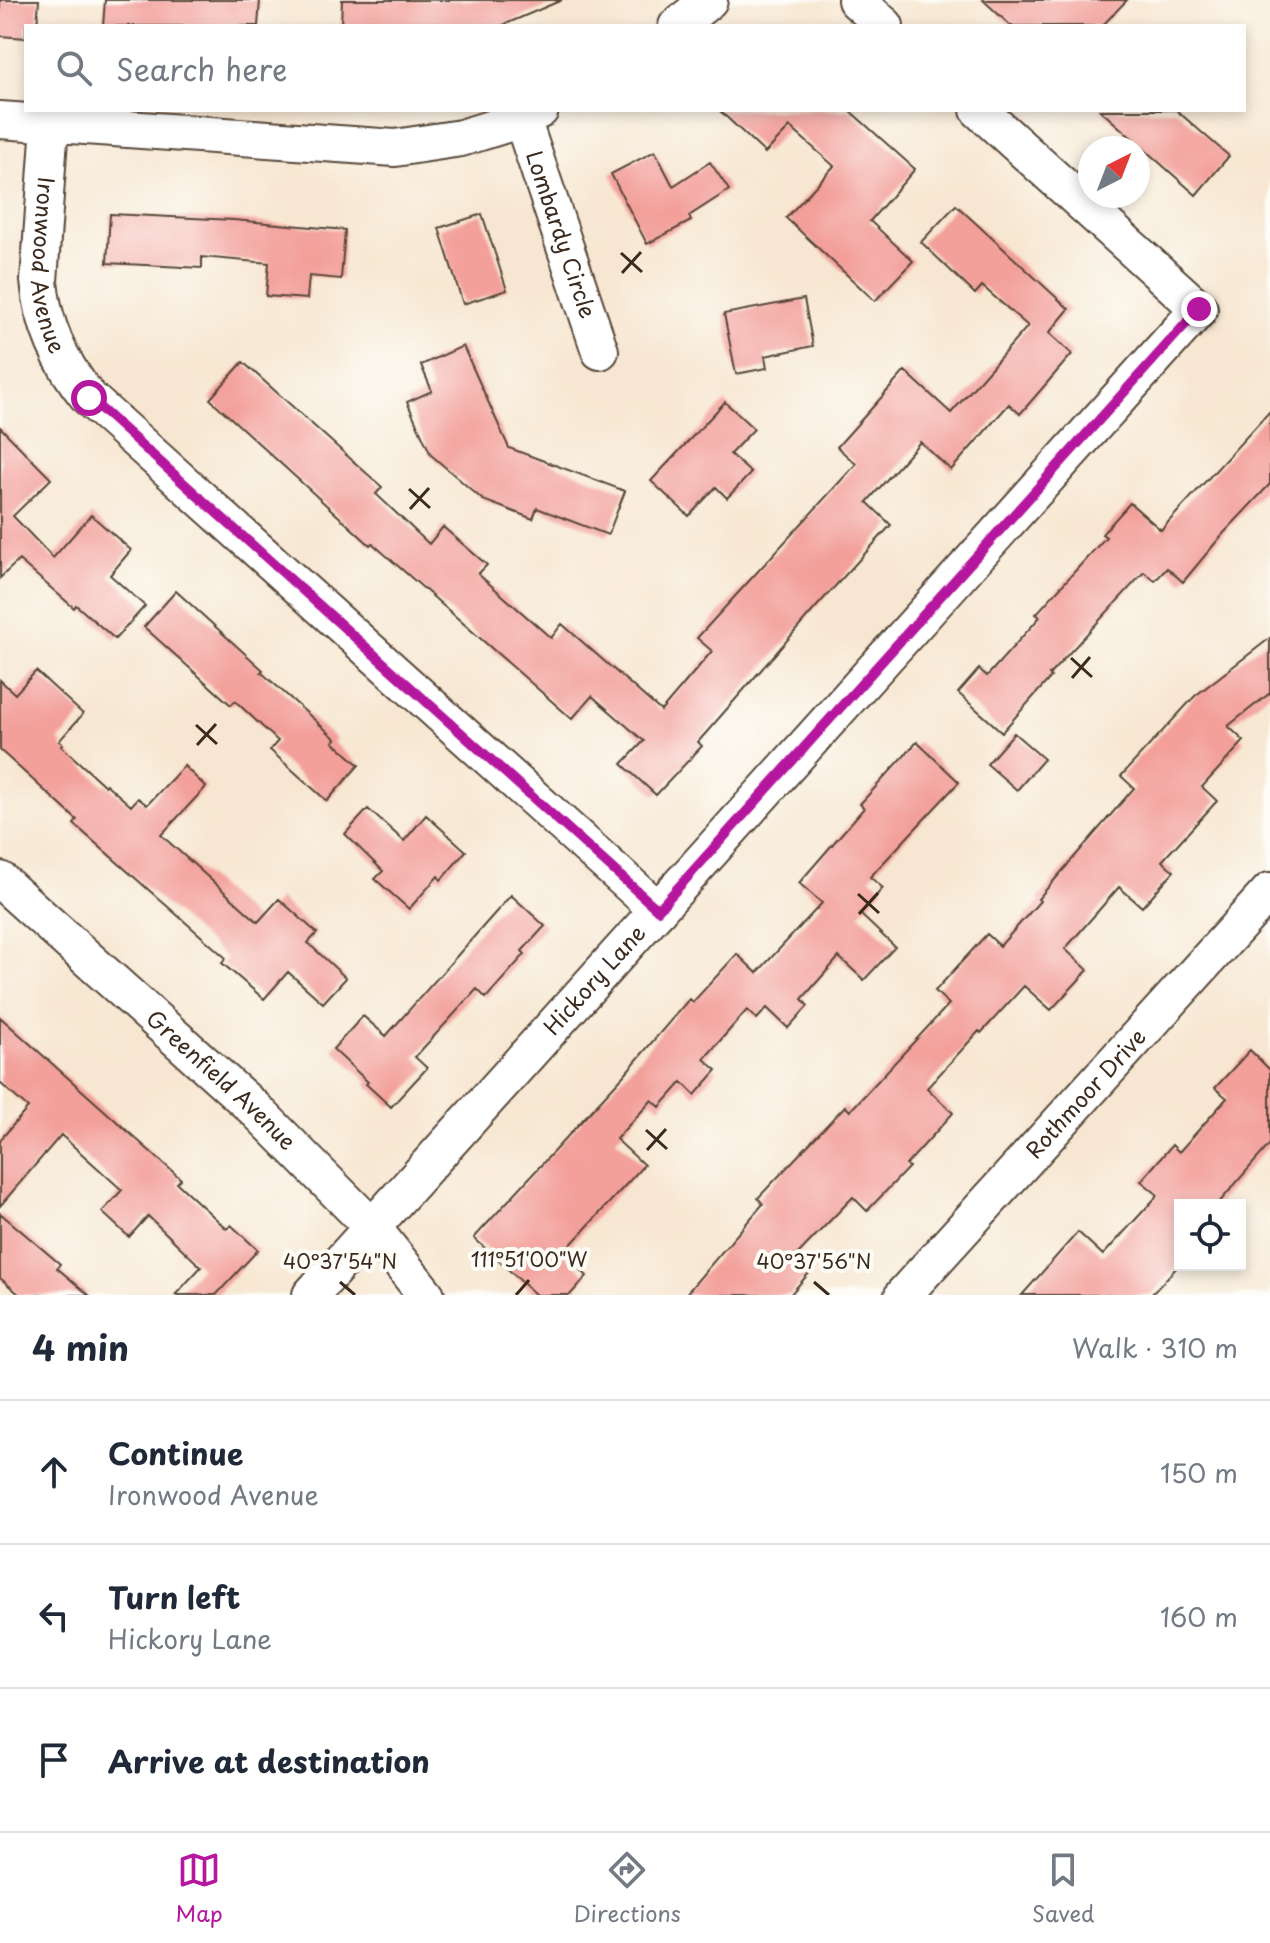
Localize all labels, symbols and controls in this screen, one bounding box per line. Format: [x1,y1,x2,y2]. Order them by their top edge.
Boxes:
search box [24,24,1246,112]
icon: search [52,46,96,90]
text: Search here [116,46,288,91]
north arrow [1078,136,1150,208]
street label: Lombardy Circle [519,146,606,322]
street label: Ironwood Avenue [24,176,75,358]
route end [1181,291,1217,327]
route start [71,380,107,416]
street label: Hickory Lane [535,916,652,1042]
street label: Greenfield Avenue [140,1001,304,1156]
street label: Rothmoor Drive [1017,1020,1153,1165]
map controls [1174,1199,1246,1271]
button: locate [1174,1199,1246,1271]
text: 111°51'00"W [471,1244,588,1274]
text: 40°37'54"N [283,1246,397,1276]
text: 40°37'56"N [757,1246,871,1276]
text: 4 min [32,1321,129,1373]
text: Walk · 310 m [1072,1328,1238,1367]
text: Continue [108,1430,243,1475]
icon: ahead [32,1450,76,1494]
text: 150 m [1160,1453,1238,1492]
text: Ironwood Avenue [108,1475,319,1514]
text: Turn left [108,1574,240,1619]
icon: left [32,1594,76,1638]
text: 160 m [1160,1597,1238,1636]
text: Hickory Lane [108,1619,272,1658]
icon: arrive [32,1738,76,1782]
text: Arrive at destination [108,1738,430,1783]
tab: Map [176,1848,223,1929]
tab: Directions [574,1848,681,1929]
tab: Saved [1032,1848,1094,1929]

